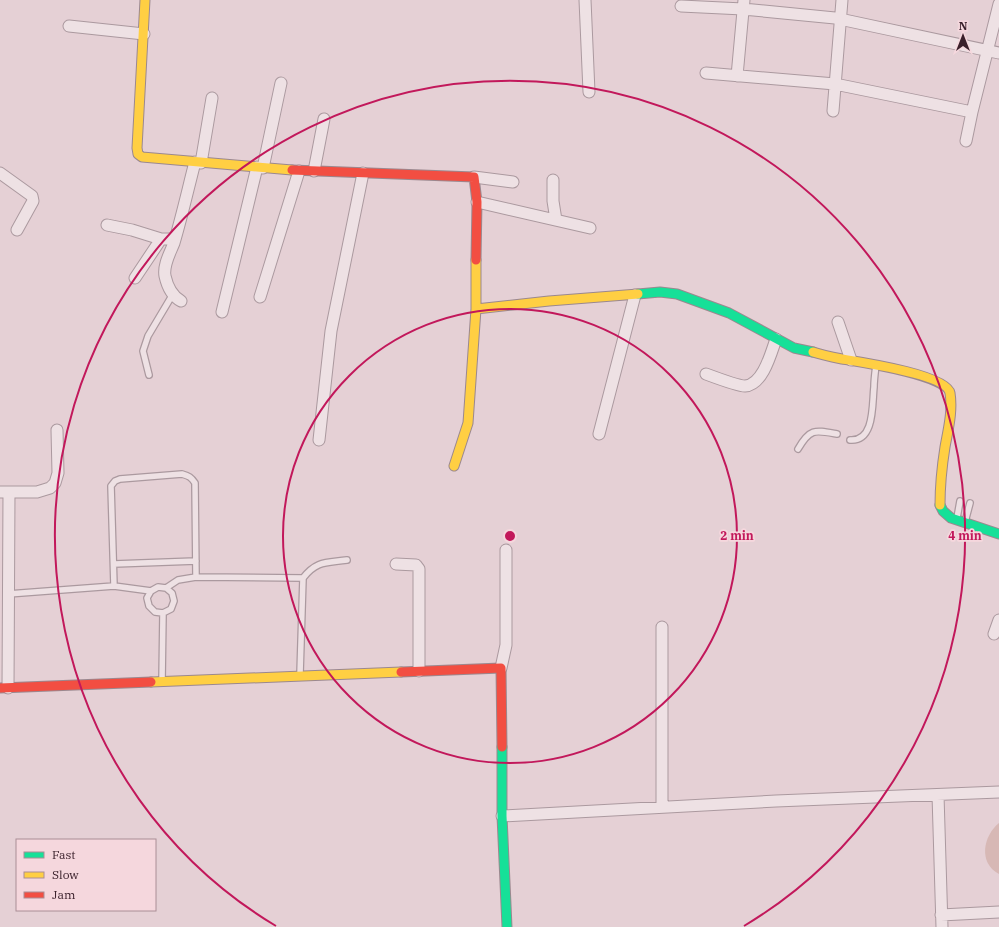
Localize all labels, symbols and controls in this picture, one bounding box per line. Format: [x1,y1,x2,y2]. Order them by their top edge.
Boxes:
north arrow [943,16,983,56]
text: N [959,19,968,33]
text: 2 min [720,528,754,543]
text: 4 min [948,528,982,543]
centre of rings [503,529,517,543]
legend [16,839,156,911]
text: Fast [52,847,76,862]
text: Slow [52,867,79,882]
text: Jam [52,887,76,902]

